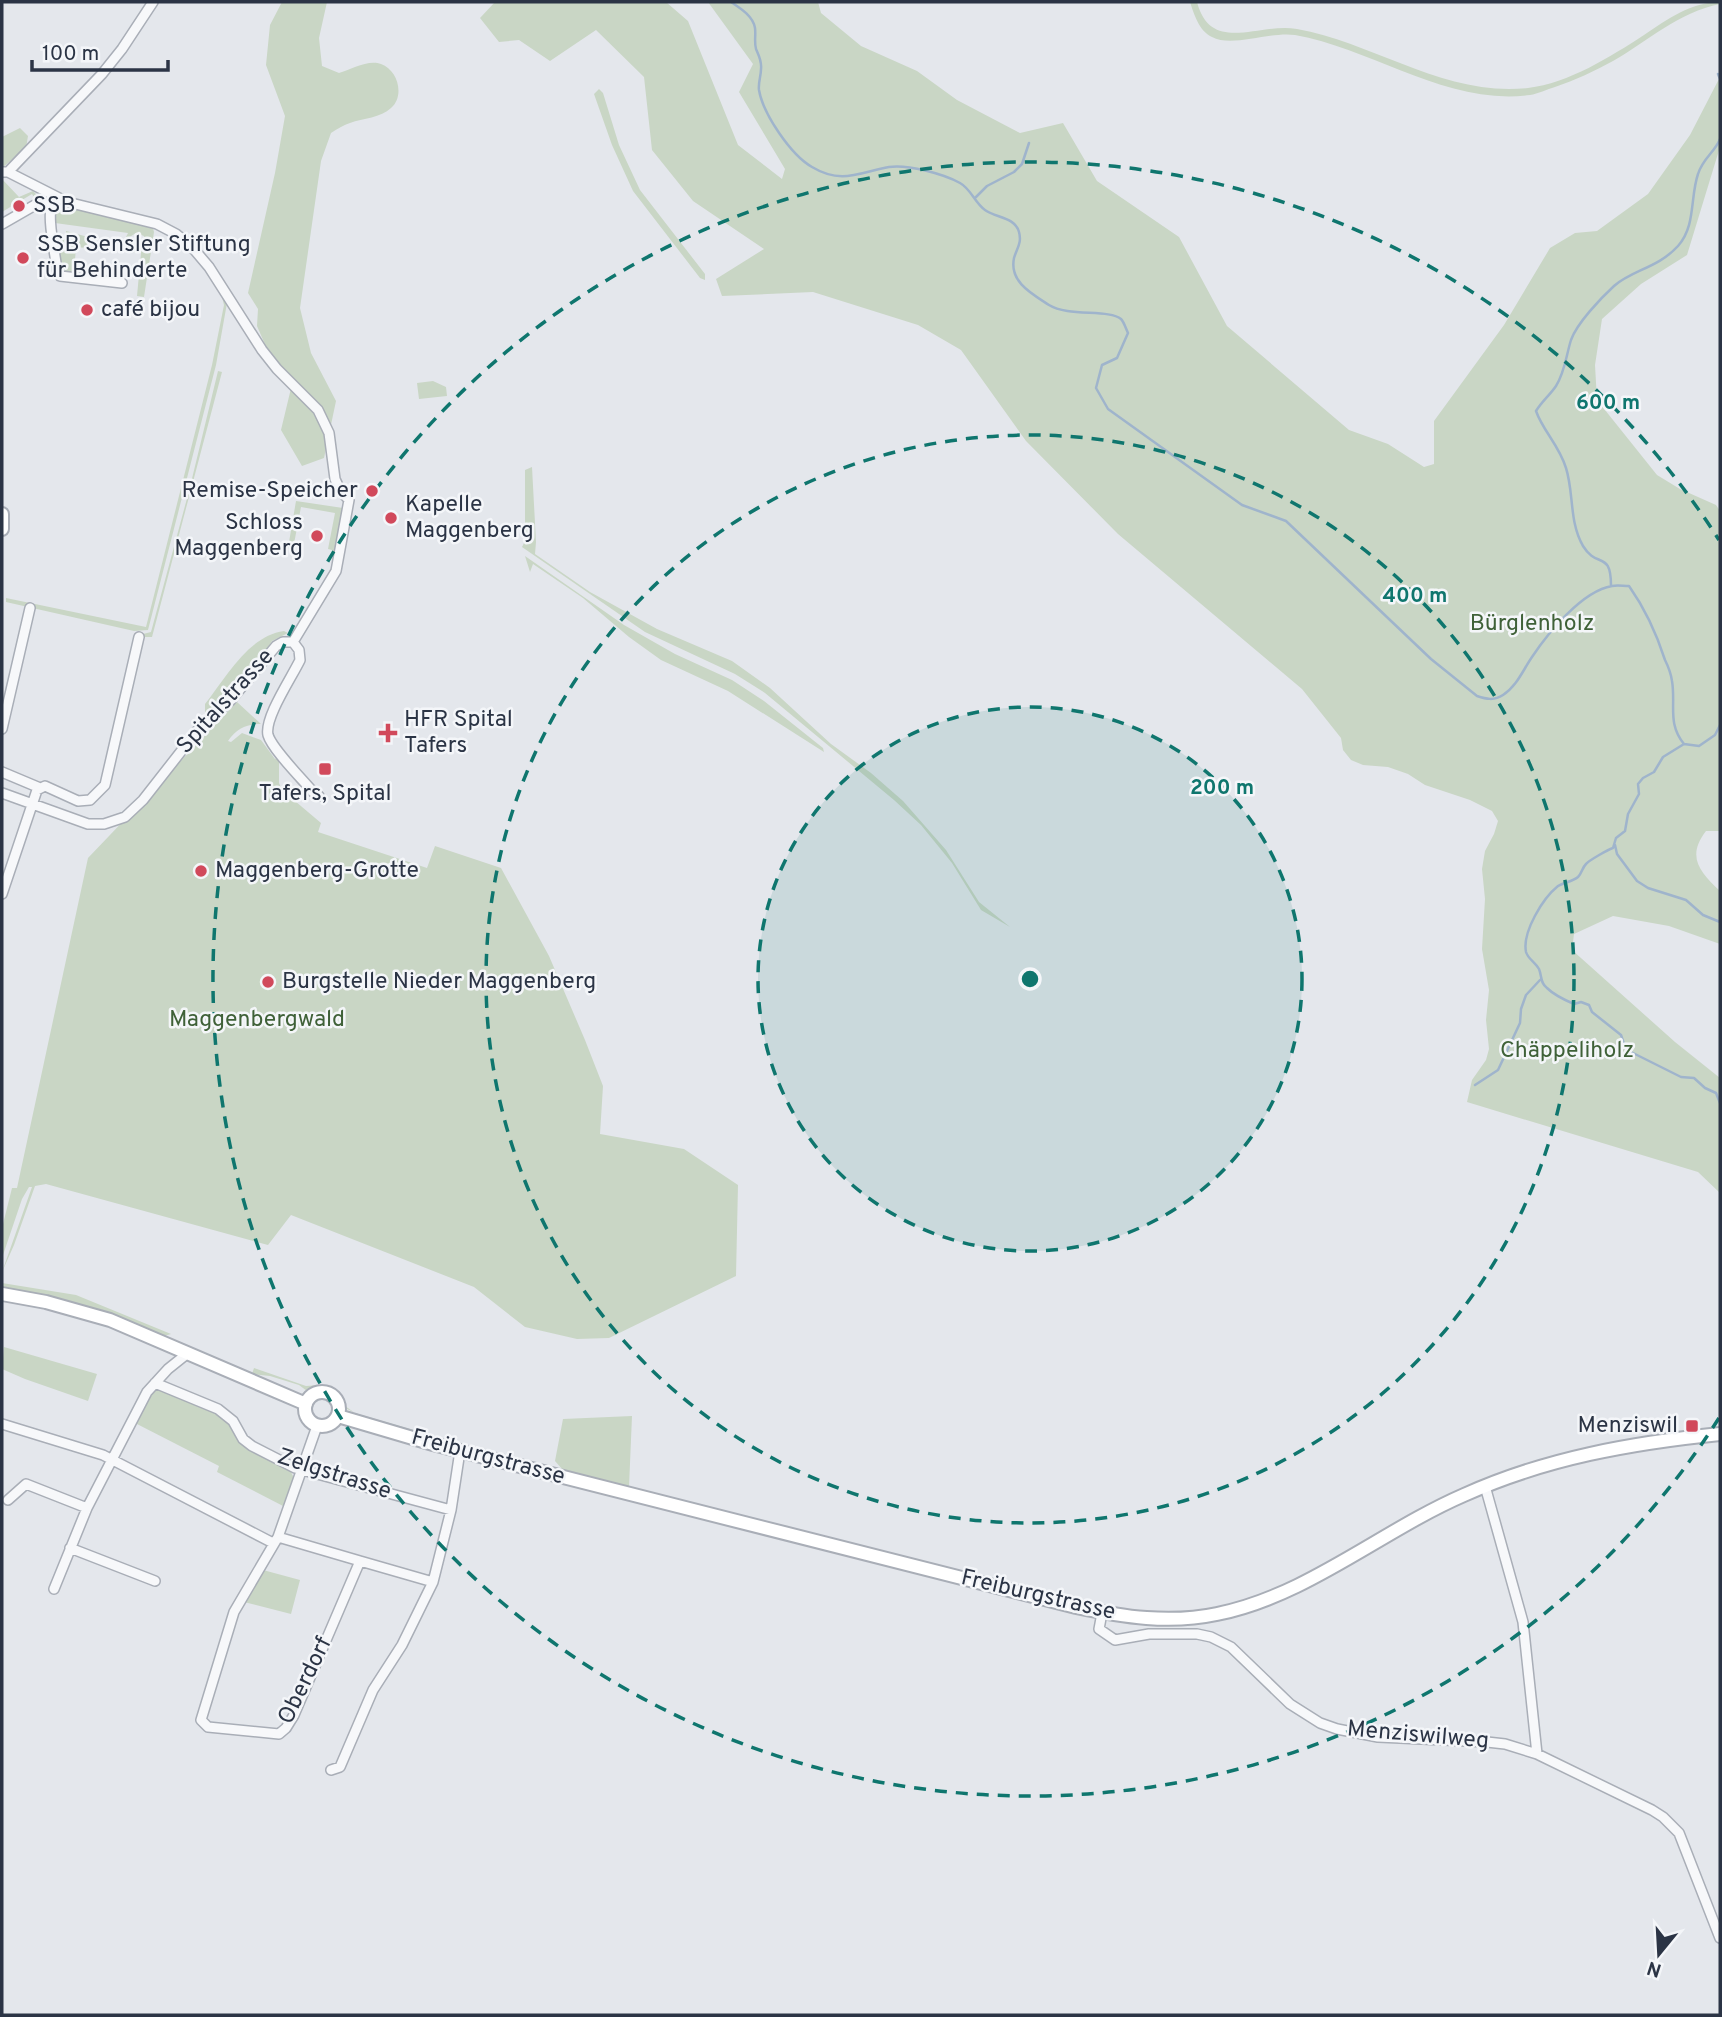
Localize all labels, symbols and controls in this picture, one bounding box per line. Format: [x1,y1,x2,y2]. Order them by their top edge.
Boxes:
scale bar [32,28,168,72]
text: 100 m [42,41,99,68]
place label: SSB [33,192,76,221]
marker: SSB [11,198,27,214]
place label: SSB Sensler Stiftung für Behinderte [37,231,251,286]
marker: SSB Sensler Stiftung für Behinderte [15,250,31,266]
place label: café bijou [101,296,200,325]
marker: café bijou [79,302,95,318]
text: 600 m [1576,390,1640,417]
place label: Remise-Speicher [182,477,358,506]
marker: Remise-Speicher [364,483,380,499]
place label: Kapelle Maggenberg [405,491,534,546]
place label: Schloss Maggenberg [174,509,303,564]
marker: Kapelle Maggenberg [383,510,399,526]
marker: Schloss Maggenberg [309,528,325,544]
text: 400 m [1383,583,1447,610]
park label: Bürglenholz [1470,610,1594,639]
street label: Spitalstrasse [171,643,281,761]
place label: HFR Spital Tafers [404,706,513,761]
marker: HFR Spital Tafers [378,723,398,743]
marker: Tafers, Spital [317,761,333,777]
text: 200 m [1190,775,1254,802]
place label: Tafers, Spital [259,780,392,809]
place label: Maggenberg-Grotte [215,857,419,886]
marker: Maggenberg-Grotte [193,863,209,879]
centre of rings [1018,967,1042,991]
place label: Burgstelle Nieder Maggenberg [282,968,596,997]
marker: Burgstelle Nieder Maggenberg [260,974,276,990]
park label: Maggenbergwald [169,1006,345,1035]
park label: Chäppeliholz [1500,1037,1634,1066]
place label: Menziswil [1578,1412,1678,1441]
marker: Menziswil [1684,1418,1700,1434]
street label: Freiburgstrasse [408,1424,568,1492]
street label: Zelgstrasse [273,1443,395,1507]
street label: Freiburgstrasse [958,1564,1118,1628]
street label: Oberdorf [272,1632,340,1729]
street label: Menziswilweg [1346,1715,1490,1757]
north arrow [1624,1919,1694,1989]
text: N [1644,1955,1665,1982]

